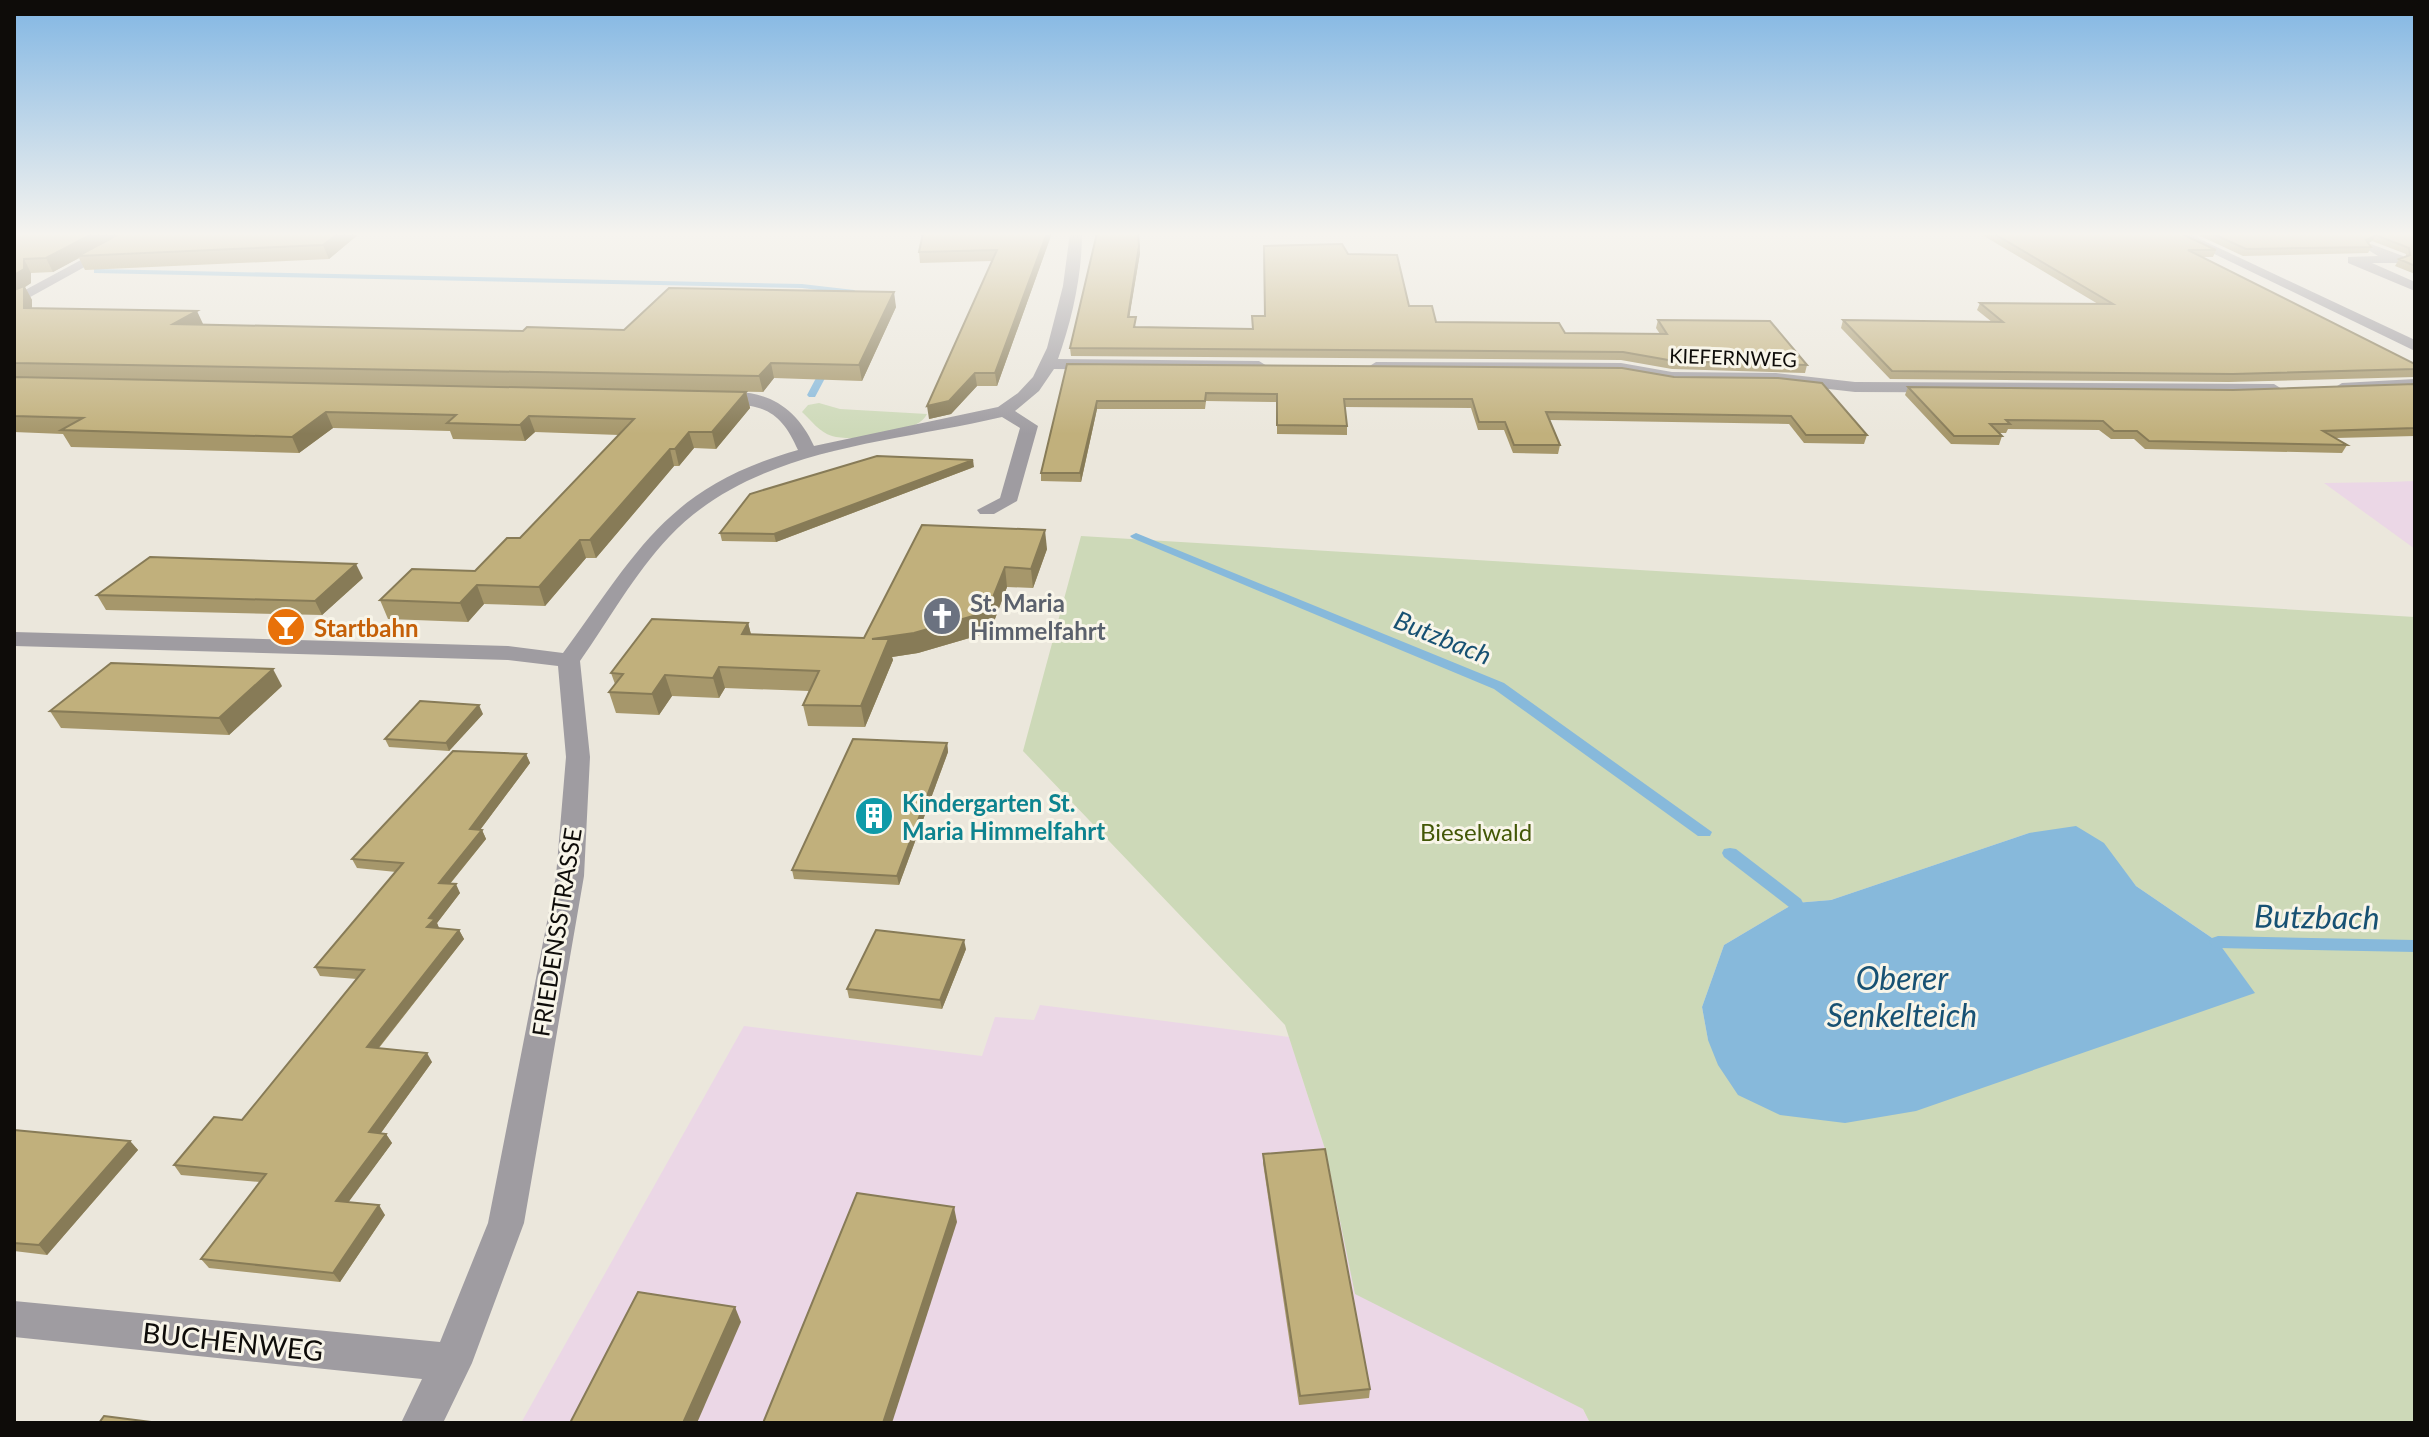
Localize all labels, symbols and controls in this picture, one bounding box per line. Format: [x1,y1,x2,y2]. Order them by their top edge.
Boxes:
street label: KIEFERNWEG [1669,343,1797,371]
place label: St. Maria Himmelfahrt [970,588,1106,645]
church icon: St. Maria Himmelfahrt [921,595,963,637]
water label: Butzbach [1390,603,1496,671]
bar icon: Startbahn [265,606,307,648]
place label: Startbahn [314,613,419,642]
place label: Kindergarten St. Maria Himmelfahrt [902,788,1105,845]
building icon: Kindergarten St. Maria Himmelfahrt [853,795,895,837]
park label: Bieselwald [1420,817,1532,846]
street label: FRIEDENSSTRASSE [525,826,587,1038]
water label: Butzbach [2254,895,2380,937]
water label: Oberer Senkelteich [1827,958,1977,1034]
street label: BUCHENWEG [141,1315,325,1367]

